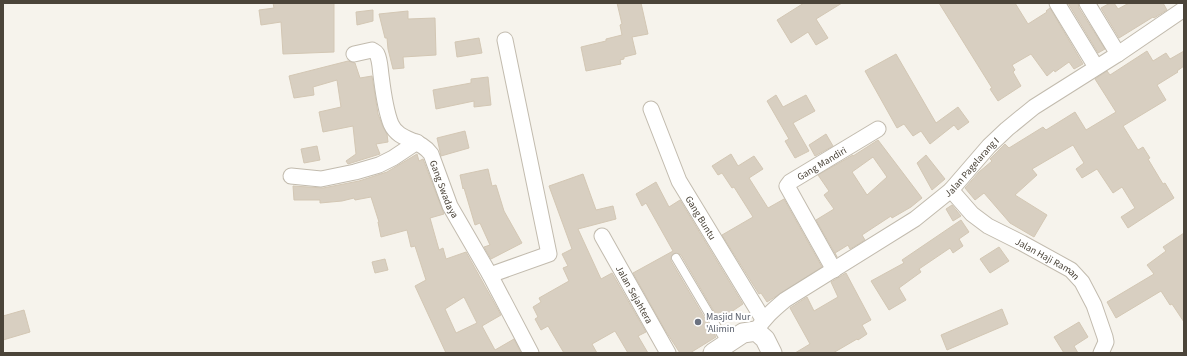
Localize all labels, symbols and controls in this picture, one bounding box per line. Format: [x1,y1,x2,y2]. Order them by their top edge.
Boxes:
street label: Jalan Pagelarang I [942,134,1002,201]
street label: Gang Mandiri [795,144,849,184]
street label: Gang Swadaya [426,158,462,221]
street label: Gang Buntu [682,193,719,243]
street label: Jalan Haji Raman [1013,235,1083,283]
street label: Jalan Sejahtera [612,263,656,326]
place label: Masjid Nur 'Alimin [706,310,751,336]
marker: Masjid Nur 'Alimin [693,317,703,327]

